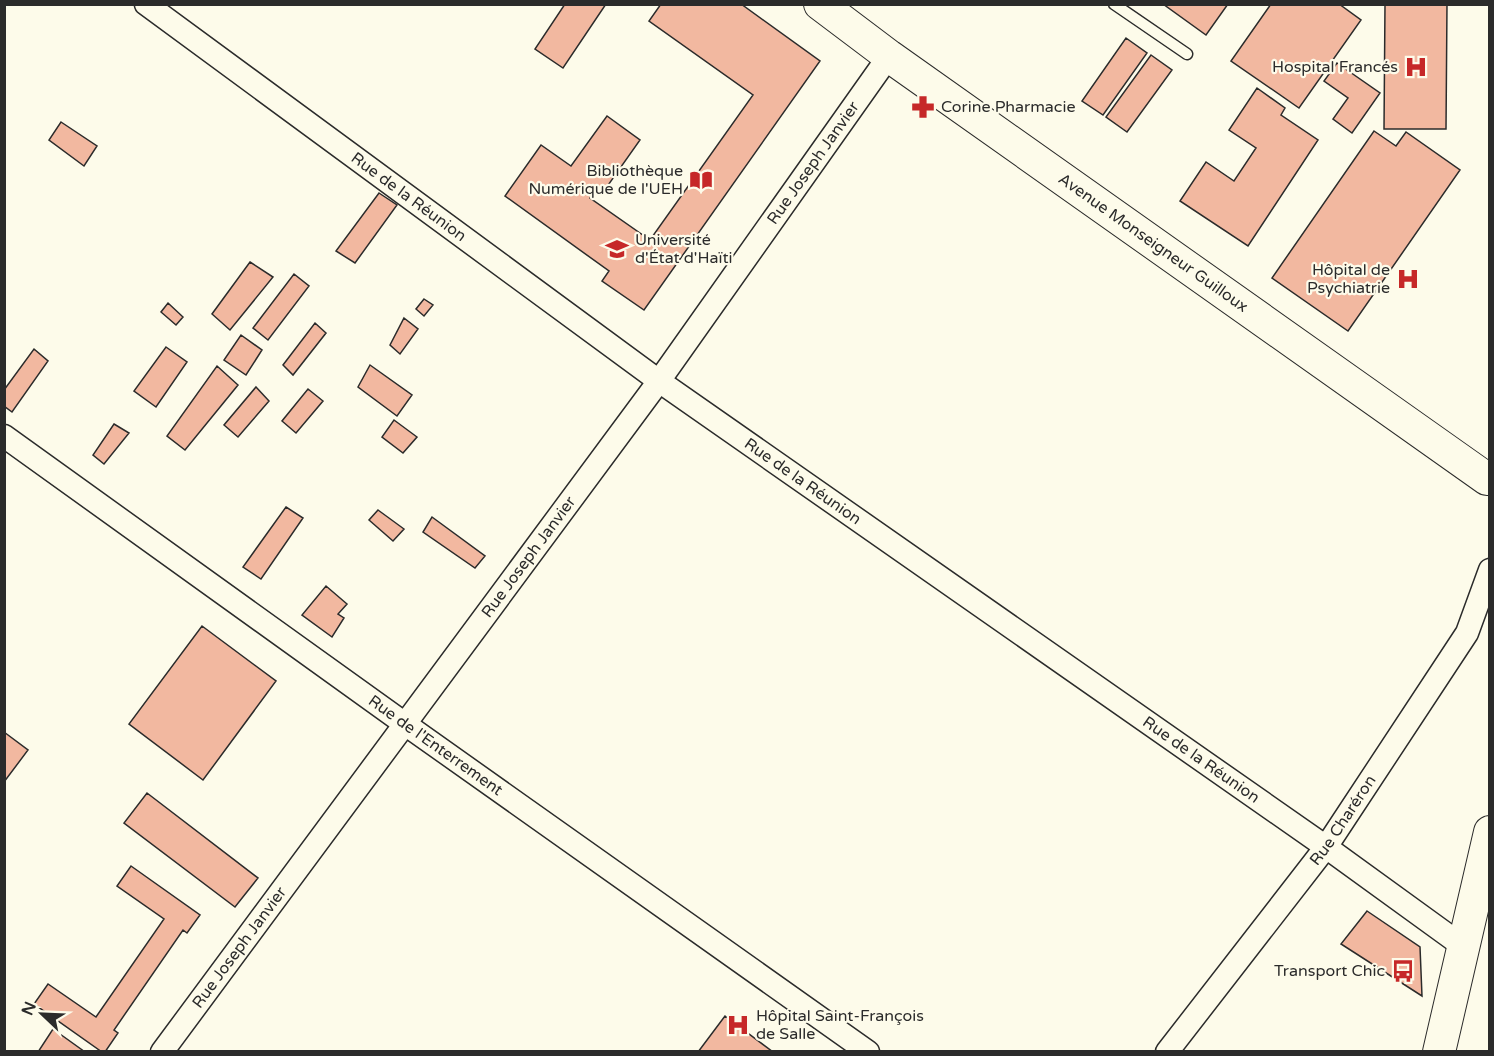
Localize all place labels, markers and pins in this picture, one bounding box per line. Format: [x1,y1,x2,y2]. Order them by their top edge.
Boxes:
hospital icon: Hospital Francés [1403,54,1429,80]
place label: Hospital Francés [1272,57,1398,77]
pharmacy icon: Corine Pharmacie [910,94,936,120]
place label: Corine Pharmacie [941,97,1075,117]
place label: Bibliothèque Numérique de l'UEH [528,161,683,199]
library icon: Bibliothèque Numérique de l'UEH [688,167,714,193]
place label: Université d'État d'Haïti [635,230,733,268]
school or university icon: Université d'État d'Haïti [604,236,630,262]
place label: Hôpital de Psychiatrie [1307,260,1390,298]
hospital icon: Hôpital de Psychiatrie [1395,266,1421,292]
bus stop icon: Transport Chic [1390,958,1416,984]
place label: Transport Chic [1274,961,1385,981]
place label: Hôpital Saint-François de Salle [756,1006,924,1044]
hospital icon: Hôpital Saint-François de Salle [725,1012,751,1038]

